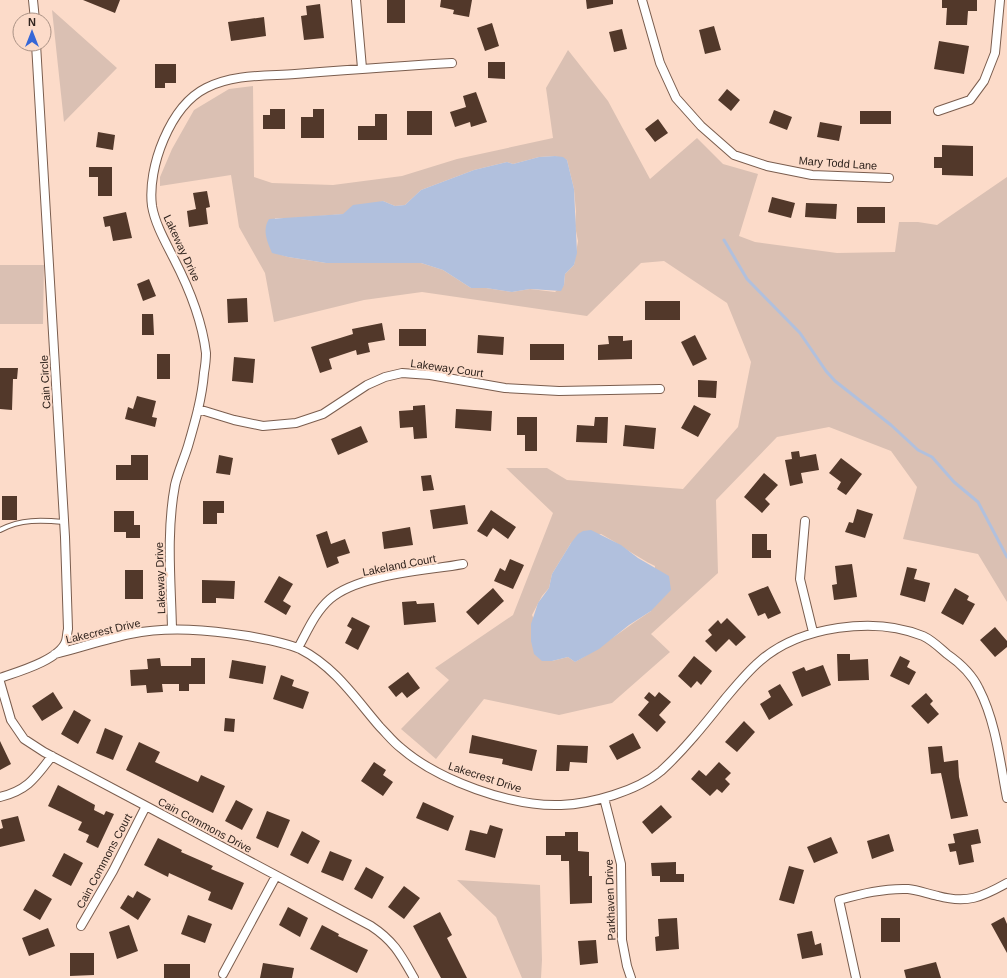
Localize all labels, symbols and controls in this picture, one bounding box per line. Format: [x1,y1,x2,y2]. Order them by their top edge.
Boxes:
north arrow [12,12,52,52]
text: N [28,16,36,28]
street label: Mary Todd Lane [798,154,878,172]
street label: Lakeway Drive [161,213,203,283]
street label: Cain Circle [38,355,52,409]
street label: Lakeway Court [410,357,484,379]
street label: Lakeway Drive [153,542,167,614]
street label: Lakeland Court [361,552,437,578]
street label: Lakecrest Drive [64,617,142,645]
street label: Lakecrest Drive [447,759,523,795]
street label: Cain Commons Drive [156,795,254,855]
street label: Cain Commons Court [74,811,134,911]
street label: Parkhaven Drive [603,859,617,941]

